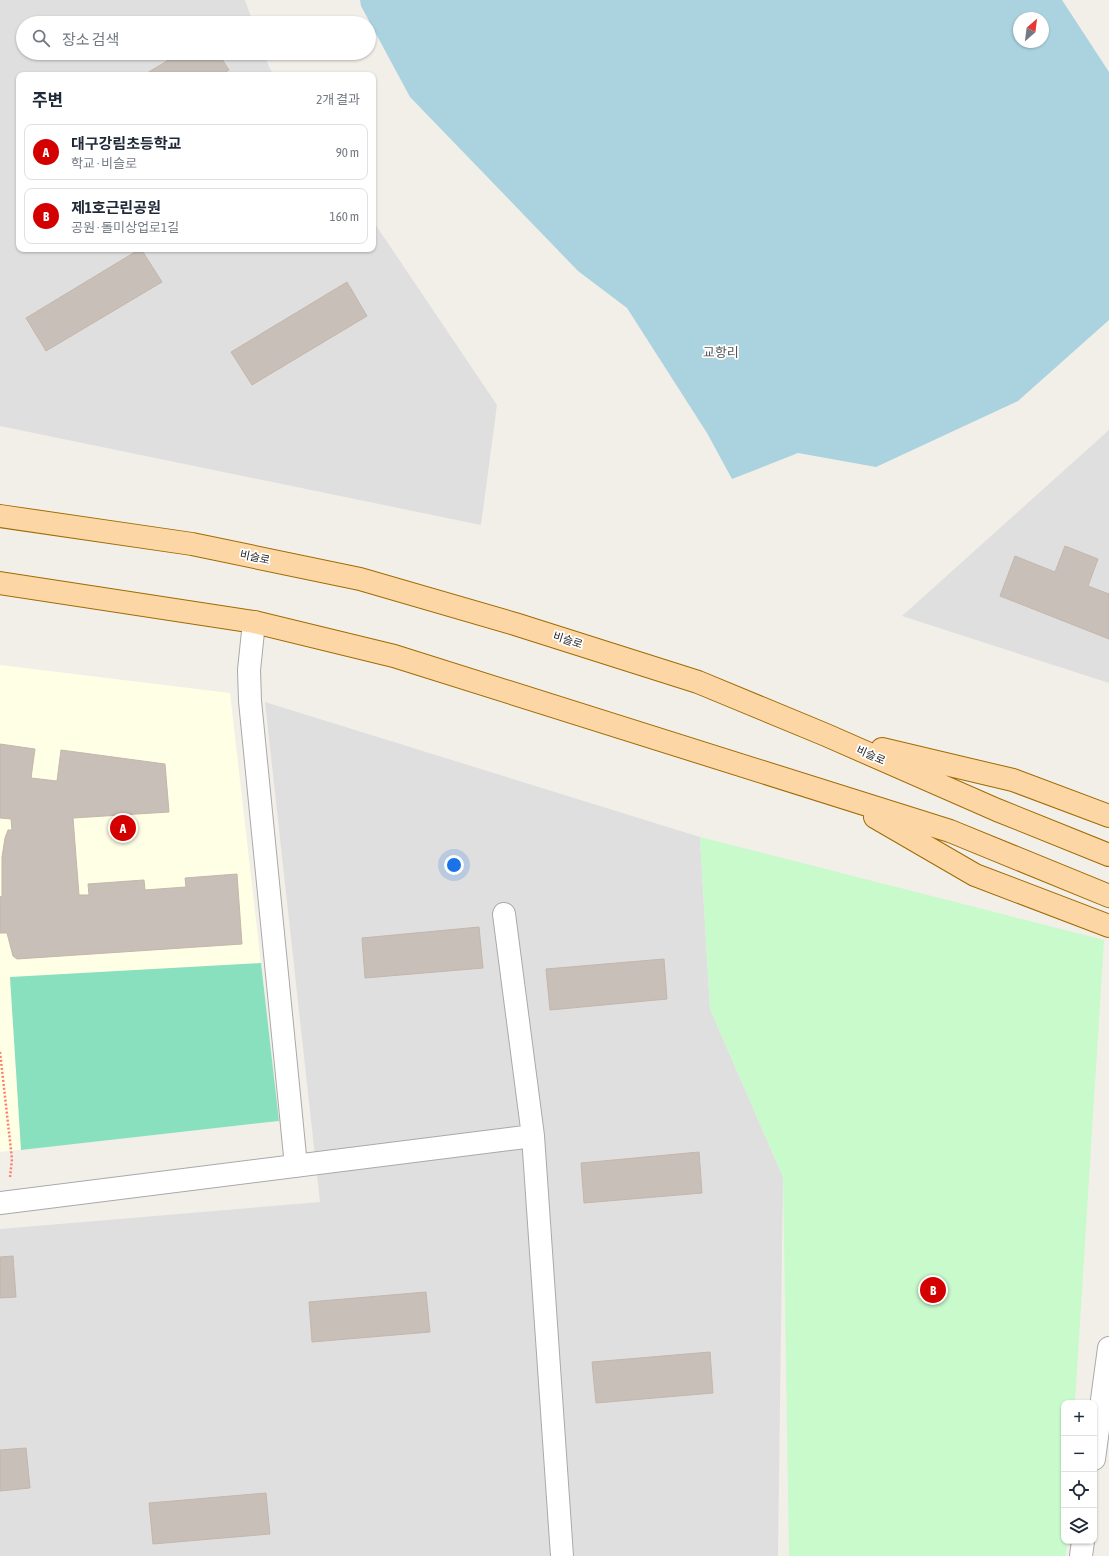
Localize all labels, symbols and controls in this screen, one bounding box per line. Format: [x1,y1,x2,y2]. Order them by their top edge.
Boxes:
north arrow [1013,12,1049,48]
search box [16,16,376,60]
icon: search [30,27,52,49]
text: 장소 검색 [62,31,119,48]
text: 주변 [32,90,63,110]
text: 2개 결과 [316,92,360,107]
text: 대구강림초등학교 [71,135,181,152]
text: A [43,145,49,160]
text: 90 m [336,145,359,160]
text: 학교 · 비슬로 [71,156,137,171]
text: 제1호근린공원 [71,199,161,216]
text: B [43,209,49,224]
text: 160 m [330,209,359,224]
text: 공원 · 돌미상업로1길 [71,220,179,235]
district label: 교항리 [703,345,739,360]
street label: 비슬로 [239,548,271,566]
street label: 비슬로 [552,630,584,650]
street label: 비슬로 [855,743,887,767]
pin: A [110,813,136,843]
your location [444,855,464,875]
pin: B [920,1275,946,1305]
map controls [1061,1400,1097,1544]
button: + [1061,1400,1097,1436]
button: − [1061,1436,1097,1472]
button: locate [1061,1472,1097,1508]
button: layers [1061,1508,1097,1544]

